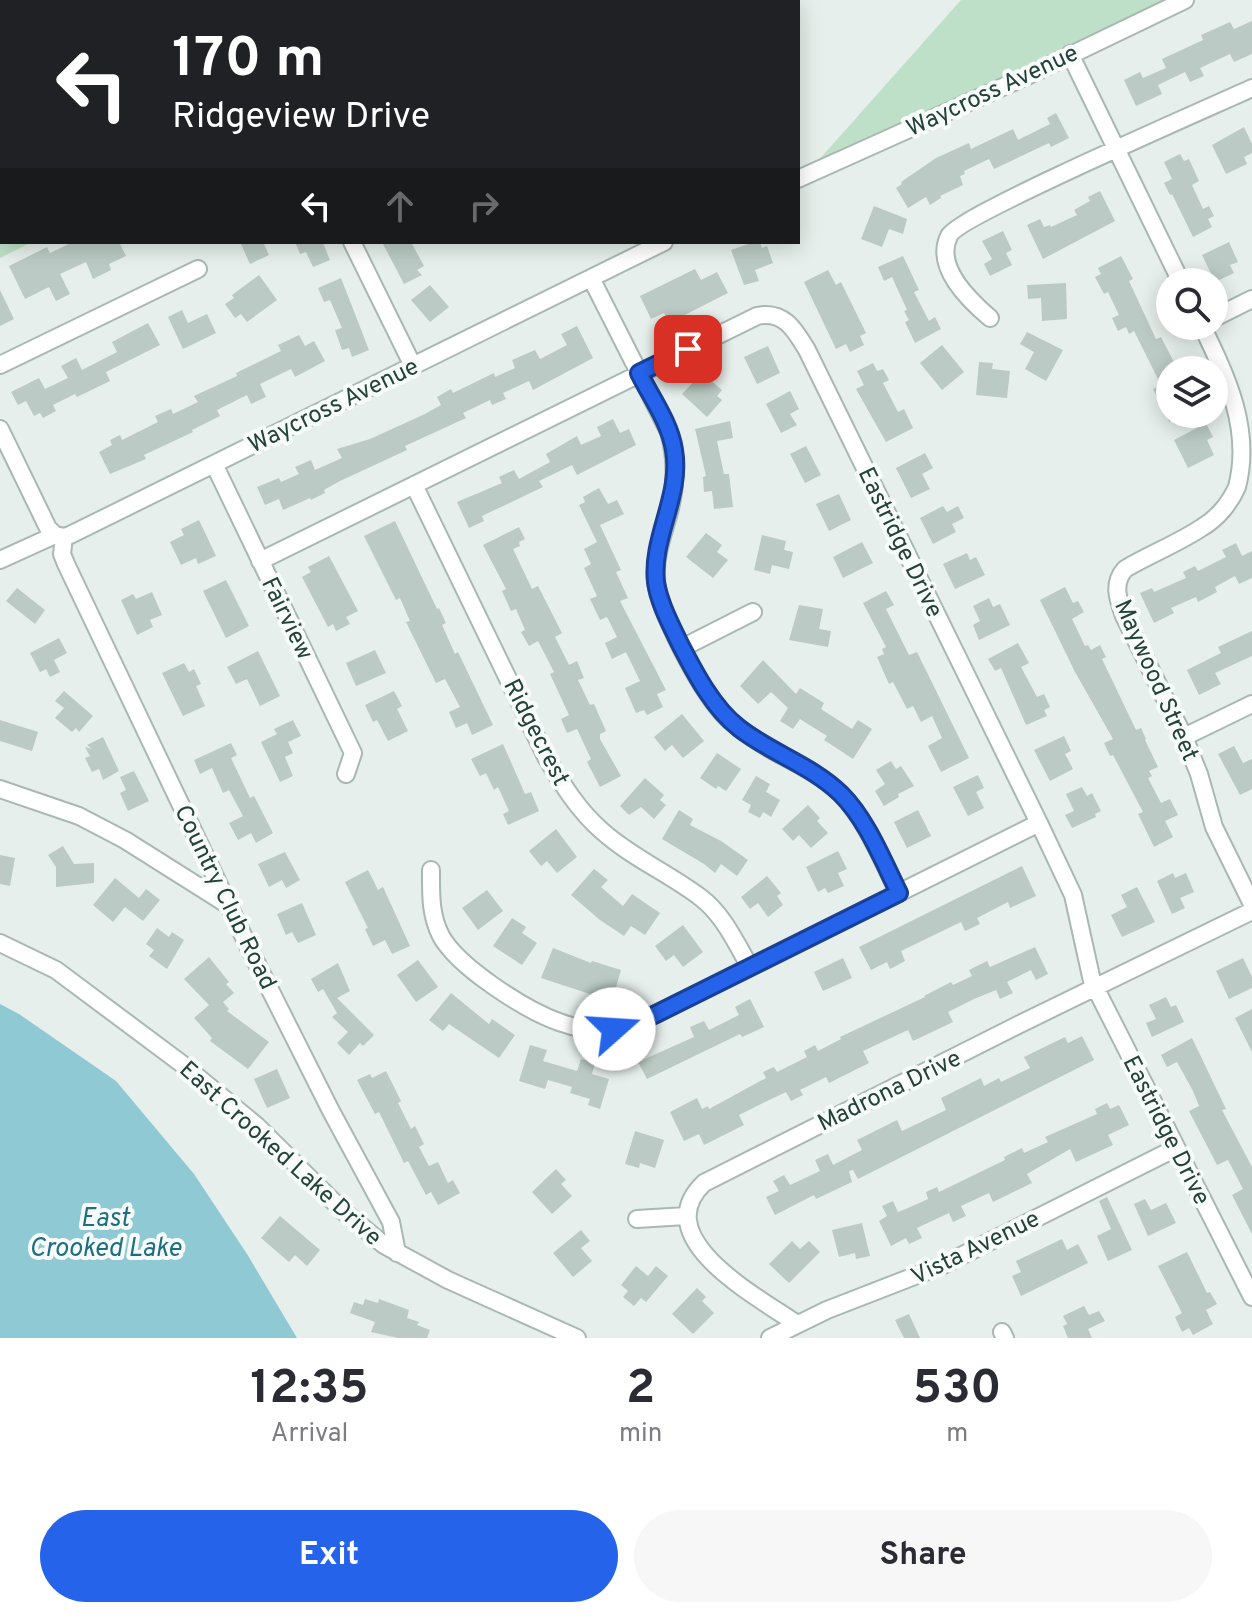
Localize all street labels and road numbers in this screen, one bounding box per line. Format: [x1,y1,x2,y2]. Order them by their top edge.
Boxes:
street label: Waycross Avenue [902,39,1084,145]
street label: Waycross Avenue [244,353,424,461]
street label: Eastridge Drive [850,463,949,623]
street label: Fairview [253,573,319,665]
street label: Maywood Street [1106,595,1204,766]
street label: Ridgecrest [496,674,575,791]
street label: Country Club Road [166,801,282,995]
street label: Madrona Drive [813,1044,966,1139]
street label: Eastridge Drive [1115,1051,1216,1211]
street label: East Crooked Lake Drive [172,1056,387,1253]
street label: Vista Avenue [907,1205,1045,1293]

